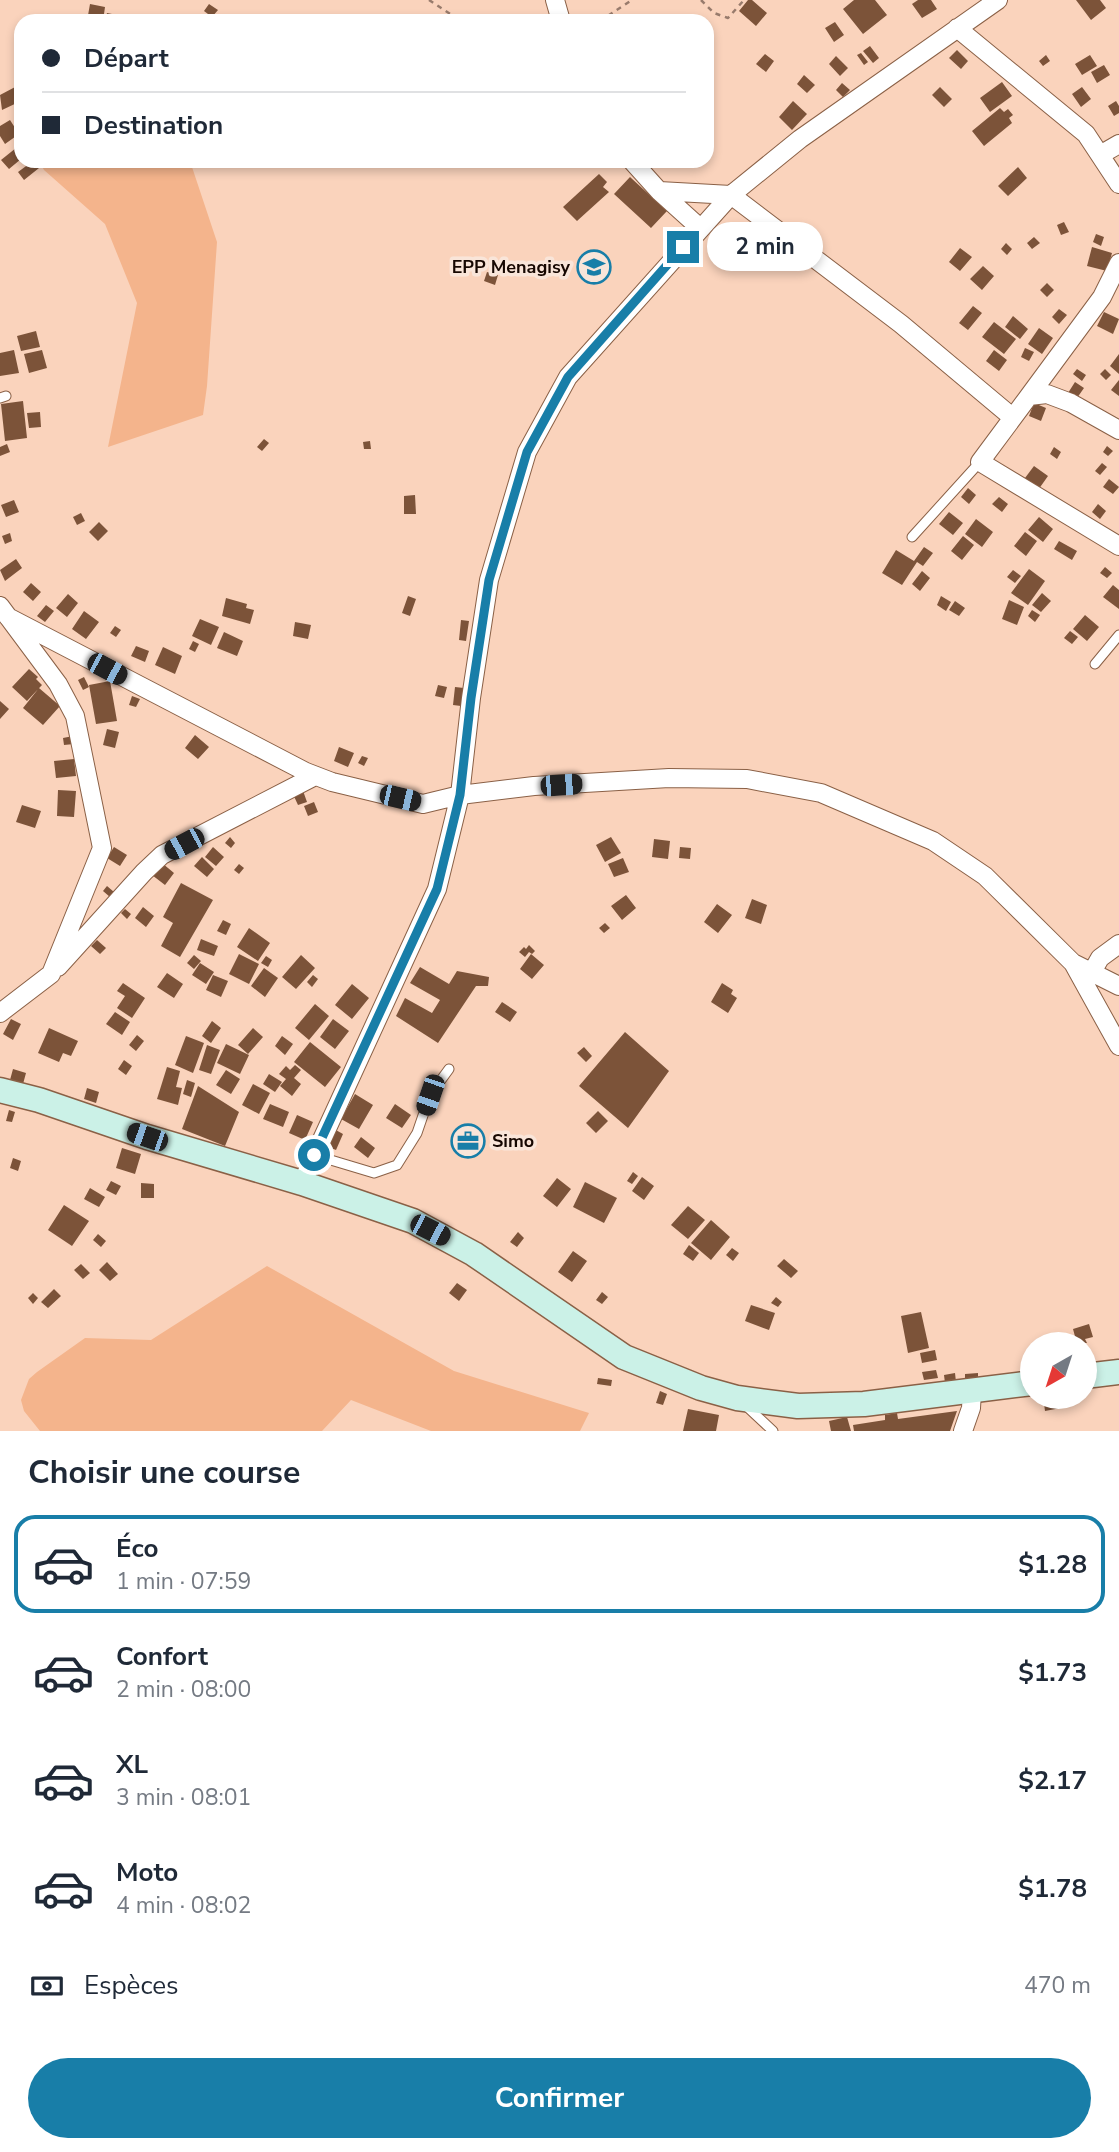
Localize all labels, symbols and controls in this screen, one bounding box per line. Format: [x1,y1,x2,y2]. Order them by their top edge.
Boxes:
text: Départ [84,41,169,76]
text: Destination [84,108,223,143]
callout: 2 min [708,222,823,272]
route end [667,231,699,263]
text: 2 min [735,231,795,262]
school or university icon: EPP Menagisy [575,248,613,286]
place label: EPP Menagisy [452,255,571,279]
car [84,650,131,688]
car [540,773,583,797]
car [378,783,423,813]
car [161,825,208,863]
car [414,1072,447,1118]
car [124,1120,171,1154]
office icon: Simo [449,1122,487,1160]
place label: Simo [492,1129,534,1153]
route start [298,1139,330,1171]
car [407,1211,454,1249]
north arrow [1020,1332,1097,1409]
map controls [1020,1332,1097,1409]
text: Choisir une course [28,1451,300,1494]
text: Éco [116,1531,158,1566]
icon: car [32,1533,95,1596]
text: $1.28 [1018,1547,1087,1582]
text: 1 min · 07:59 [116,1566,251,1597]
text: Confort [116,1639,208,1674]
icon: car [32,1641,95,1704]
text: $1.73 [1018,1655,1087,1690]
text: 2 min · 08:00 [116,1674,251,1705]
text: XL [116,1747,148,1782]
icon: car [32,1749,95,1812]
text: $2.17 [1018,1763,1087,1798]
text: 3 min · 08:01 [116,1782,251,1813]
text: Moto [116,1855,178,1890]
icon: car [32,1857,95,1920]
text: $1.78 [1018,1871,1087,1906]
text: 4 min · 08:02 [116,1890,251,1921]
icon: cash [28,1967,66,2005]
text: Espèces [84,1968,179,2003]
text: 470 m [1024,1970,1091,2001]
button: Confirmer [28,2058,1091,2138]

